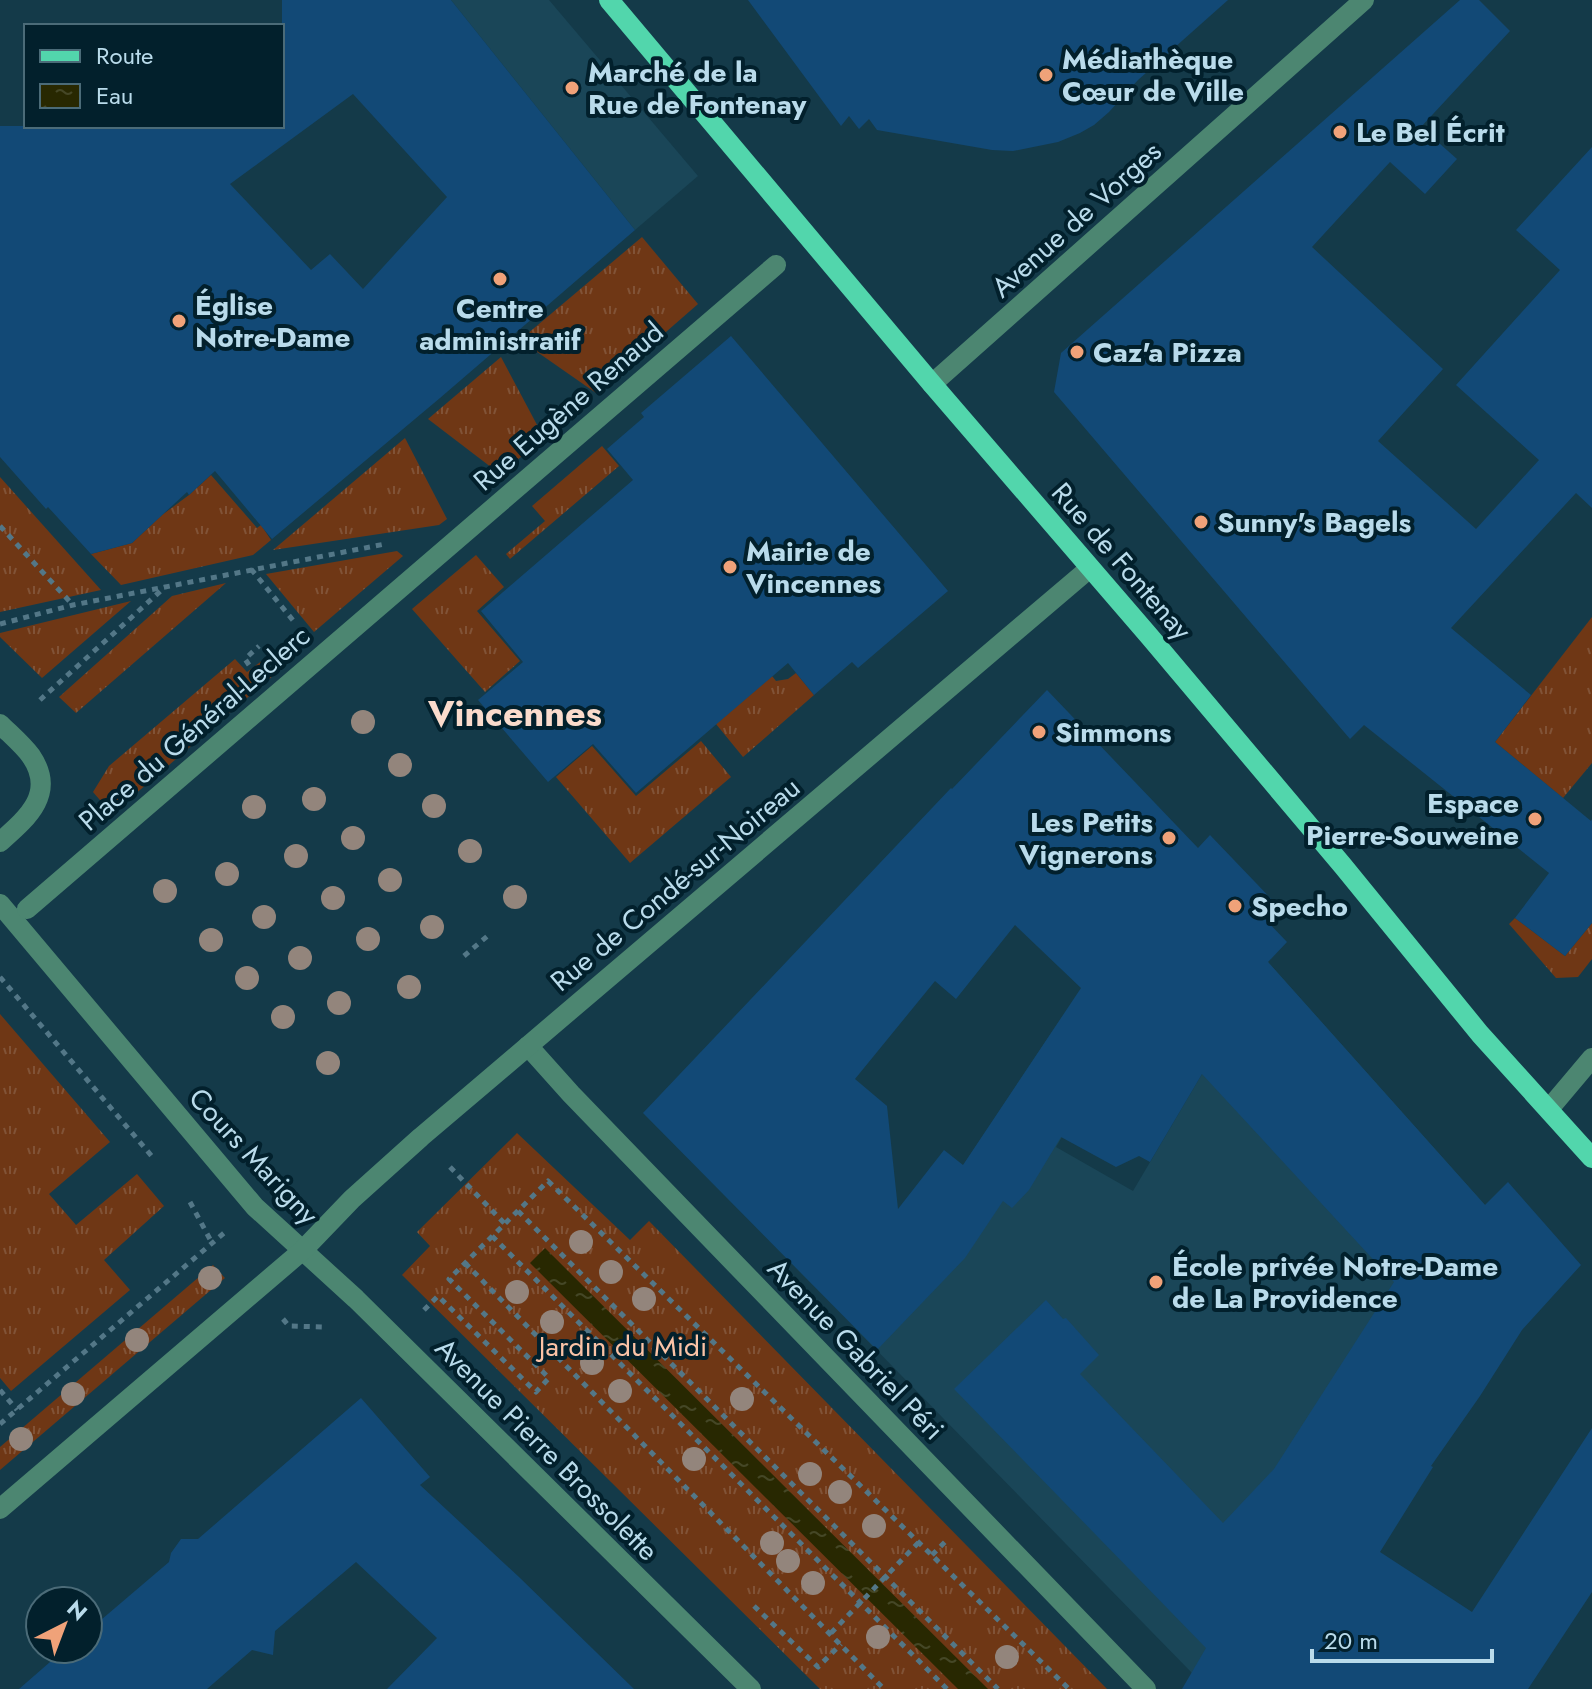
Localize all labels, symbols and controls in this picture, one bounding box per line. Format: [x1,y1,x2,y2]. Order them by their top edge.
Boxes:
legend [24,24,284,128]
text: Route [96,38,153,73]
place label: Médiathèque Cœur de Ville [1062,39,1244,112]
place label: Marché de la Rue de Fontenay [588,52,807,125]
marker: Médiathèque Cœur de Ville [1037,66,1055,84]
text: Eau [96,78,133,113]
marker: Marché de la Rue de Fontenay [563,79,581,97]
place label: Le Bel Écrit [1356,112,1505,153]
marker: Le Bel Écrit [1331,123,1349,141]
street label: Avenue de Vorges [982,132,1171,307]
marker: Centre administratif [491,270,509,288]
place label: Église Notre-Dame [195,285,351,358]
place label: Centre administratif [419,288,582,361]
marker: Église Notre-Dame [170,312,188,330]
street label: Rue Eugène Renaud [464,312,672,501]
place label: Caz'a Pizza [1093,332,1242,373]
marker: Caz'a Pizza [1068,343,1086,361]
street label: Rue de Fontenay [1042,474,1202,649]
place label: Sunny's Bagels [1217,502,1412,543]
marker: Sunny's Bagels [1192,513,1210,531]
place label: Mairie de Vincennes [745,531,882,604]
marker: Mairie de Vincennes [721,558,739,576]
street label: Place du Général-Leclerc [70,616,319,841]
district label: Vincennes [427,687,602,739]
place label: Simmons [1055,712,1172,753]
marker: Simmons [1030,723,1048,741]
street label: Rue de Condé-sur-Noireau [542,767,809,1001]
place label: Espace Pierre-Souweine [1306,783,1519,856]
place label: Les Petits Vignerons [1018,802,1153,875]
marker: Espace Pierre-Souweine [1526,810,1544,828]
marker: Les Petits Vignerons [1160,829,1178,847]
place label: Specho [1251,886,1348,927]
marker: Specho [1226,897,1244,915]
street label: Cours Marigny [179,1079,329,1235]
place label: École privée Notre-Dame de La Providence [1172,1246,1498,1319]
street label: Avenue Gabriel Péri [758,1249,953,1449]
marker: École privée Notre-Dame de La Providence [1147,1273,1165,1291]
park label: Jardin du Midi [535,1326,707,1367]
street label: Avenue Pierre Brossolette [426,1328,668,1570]
north arrow [24,1585,104,1665]
text: N [60,1592,95,1628]
scale bar [1312,1613,1492,1663]
text: 20 m [1324,1623,1378,1658]

